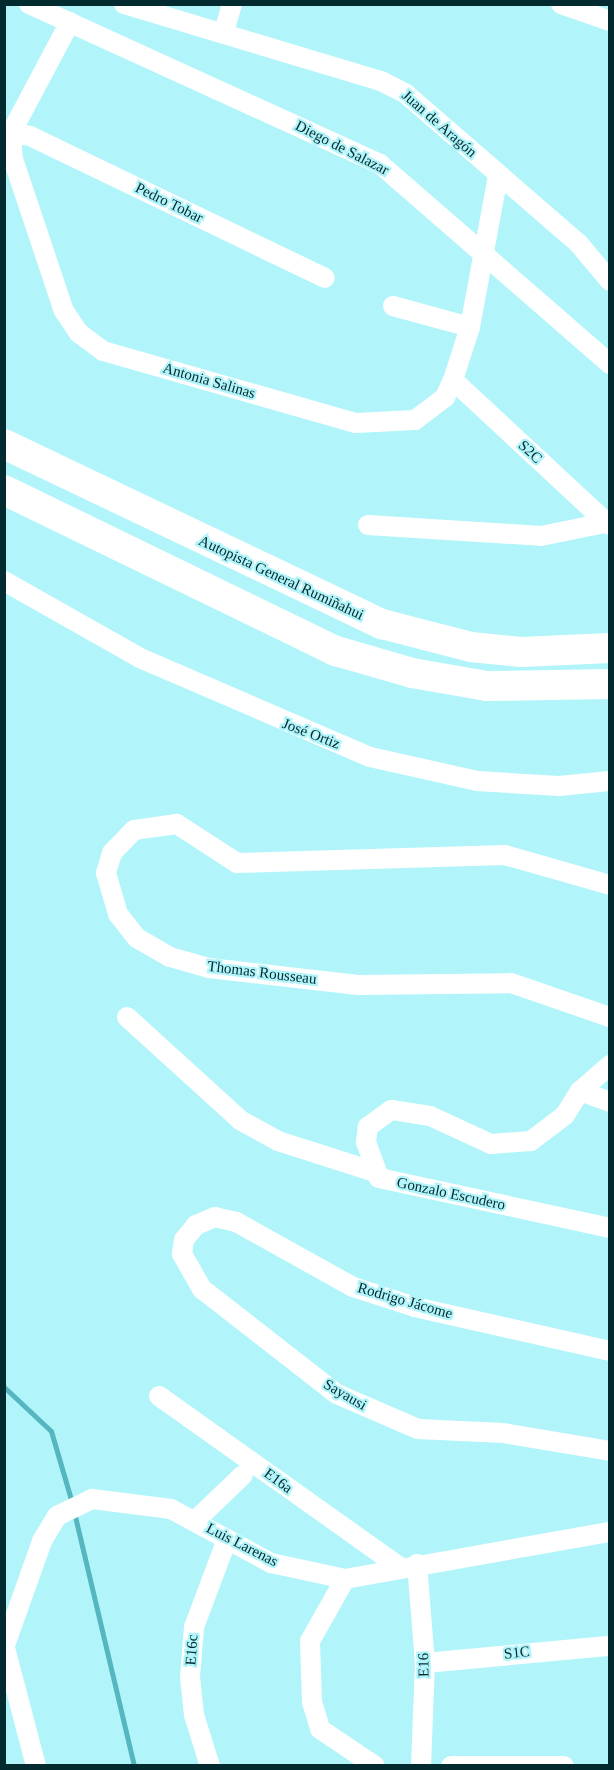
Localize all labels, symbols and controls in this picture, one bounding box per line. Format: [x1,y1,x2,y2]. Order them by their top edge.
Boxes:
street label: Juan de Aragón [398,86,480,162]
street label: Diego de Salazar [292,117,392,179]
street label: Pedro Tobar [132,179,206,227]
street label: Antonia Salinas [161,359,257,403]
street label: S2C [514,437,546,467]
street label: Autopista General Rumiñahui [196,532,366,624]
street label: José Ortiz [280,715,342,753]
street label: Thomas Rousseau [207,957,317,989]
street label: Gonzalo Escudero [395,1174,507,1214]
street label: Rodrigo Jácome [355,1279,455,1323]
street label: Sayausi [320,1376,370,1414]
street label: E16a [260,1465,296,1497]
street label: Luis Larenas [203,1519,281,1571]
street label: E16c [182,1634,202,1666]
street label: S1C [503,1643,531,1663]
street label: E16 [415,1653,433,1677]

